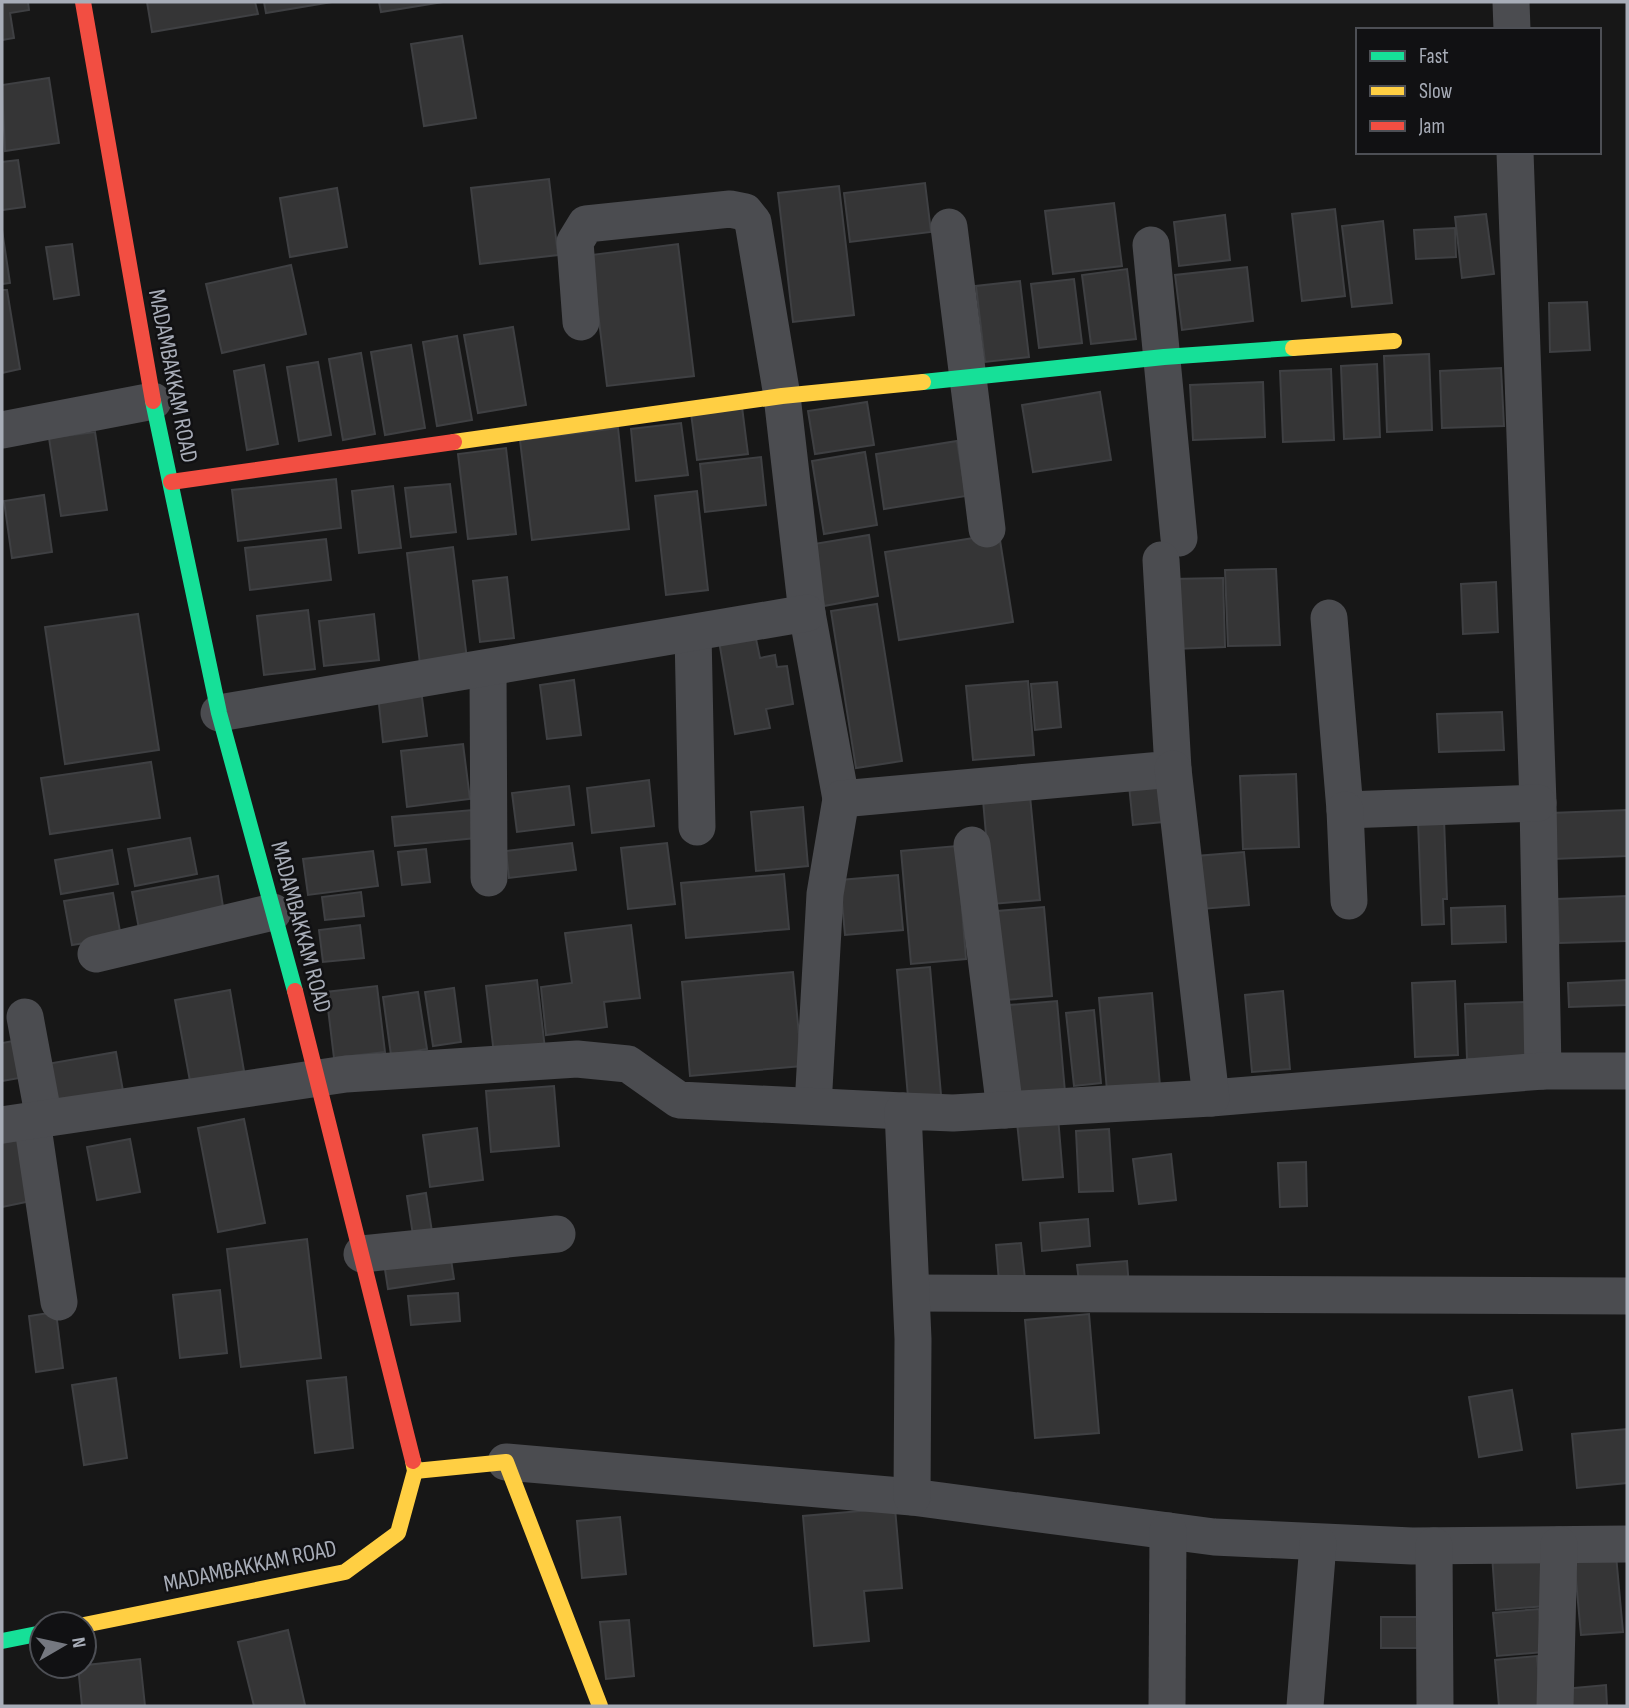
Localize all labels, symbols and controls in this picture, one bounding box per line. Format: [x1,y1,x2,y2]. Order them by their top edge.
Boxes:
legend [1356,28,1601,154]
text: Fast [1419,44,1449,69]
text: Slow [1419,79,1453,104]
text: Jam [1418,114,1445,139]
street label: MADAMBAKKAM ROAD [142,287,204,465]
street label: MADAMBAKKAM ROAD [264,838,338,1016]
street label: MADAMBAKKAM ROAD [161,1534,339,1598]
north arrow [28,1610,98,1680]
text: N [66,1636,90,1649]

